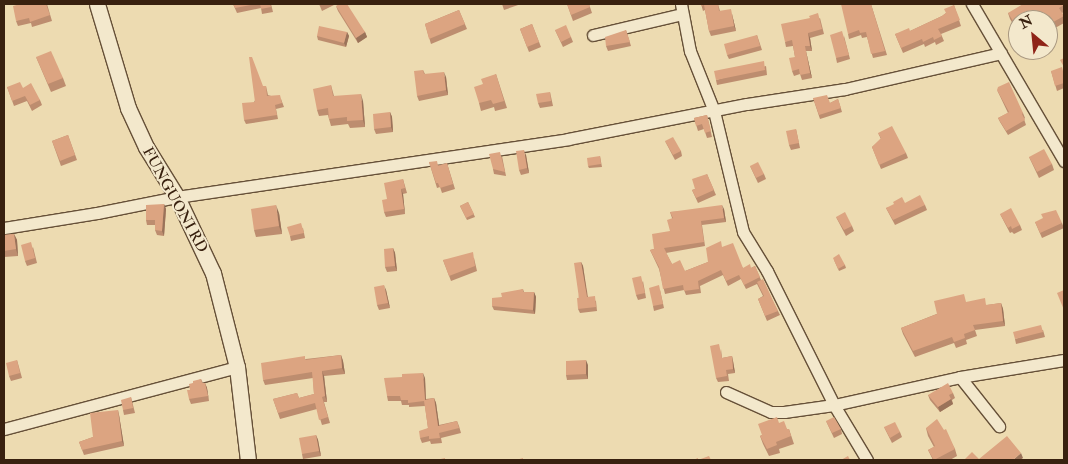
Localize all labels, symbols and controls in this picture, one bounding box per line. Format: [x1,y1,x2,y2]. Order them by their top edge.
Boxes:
north arrow [1008,10,1058,60]
text: N [1017,12,1036,33]
street label: FUNGUONI RD [139,144,211,256]

